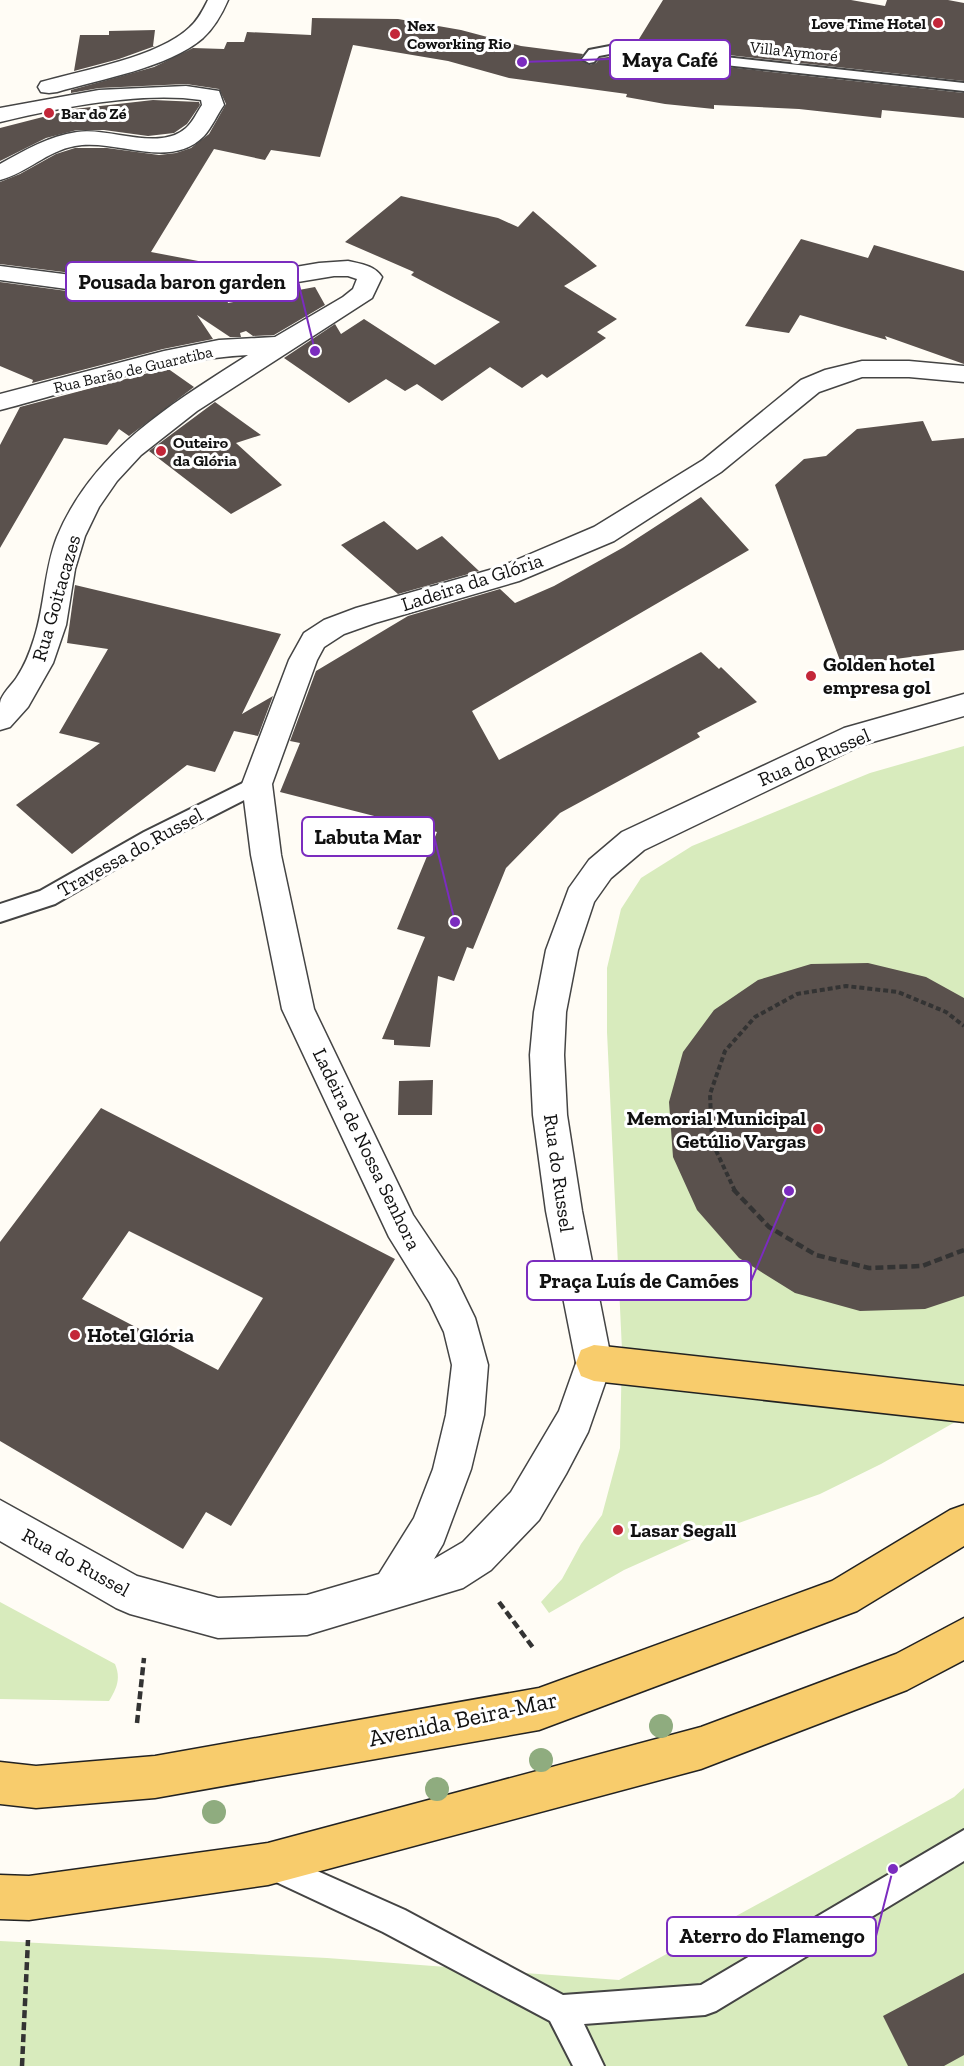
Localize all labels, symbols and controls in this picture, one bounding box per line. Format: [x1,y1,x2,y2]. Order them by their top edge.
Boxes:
place label: Love Time Hotel [811,14,926,33]
place label: Nex Coworking Rio [407,16,512,53]
marker: Love Time Hotel [931,16,945,30]
marker: Nex Coworking Rio [388,27,402,41]
street label: Villa Aymoré [748,37,839,66]
callout: Maya Café [610,40,730,79]
text: Maya Café [622,47,718,72]
place label: Bar do Zé [61,104,127,123]
marker: Bar do Zé [42,106,56,120]
callout: Pousada baron garden [66,262,298,301]
text: Pousada baron garden [78,269,286,294]
street label: Rua Barão de Guaratiba [52,342,215,397]
place label: Outeiro da Glória [173,433,237,470]
marker: Outeiro da Glória [154,444,168,458]
street label: Rua Goitacazes [26,532,86,664]
street label: Ladeira da Glória [398,548,546,616]
place label: Golden hotel empresa gol [823,652,935,699]
marker: Golden hotel empresa gol [804,669,818,683]
street label: Rua do Russel [754,723,874,791]
street label: Travessa do Russel [53,802,207,902]
callout: Labuta Mar [302,817,434,856]
text: Labuta Mar [314,824,422,849]
street label: Ladeira de Nossa Senhora [308,1044,426,1254]
place label: Memorial Municipal Getúlio Vargas [627,1106,806,1153]
street label: Rua do Russel [539,1112,579,1234]
marker: Memorial Municipal Getúlio Vargas [811,1122,825,1136]
callout: Praça Luís de Camões [527,1261,751,1300]
text: Praça Luís de Camões [539,1268,739,1293]
place label: Hotel Glória [87,1323,194,1347]
marker: Hotel Glória [68,1328,82,1342]
place label: Lasar Segall [630,1518,737,1542]
street label: Rua do Russel [18,1523,134,1601]
marker: Lasar Segall [611,1523,625,1537]
street label: Avenida Beira-Mar [366,1684,560,1753]
callout: Aterro do Flamengo [667,1917,876,1956]
text: Aterro do Flamengo [679,1923,865,1948]

